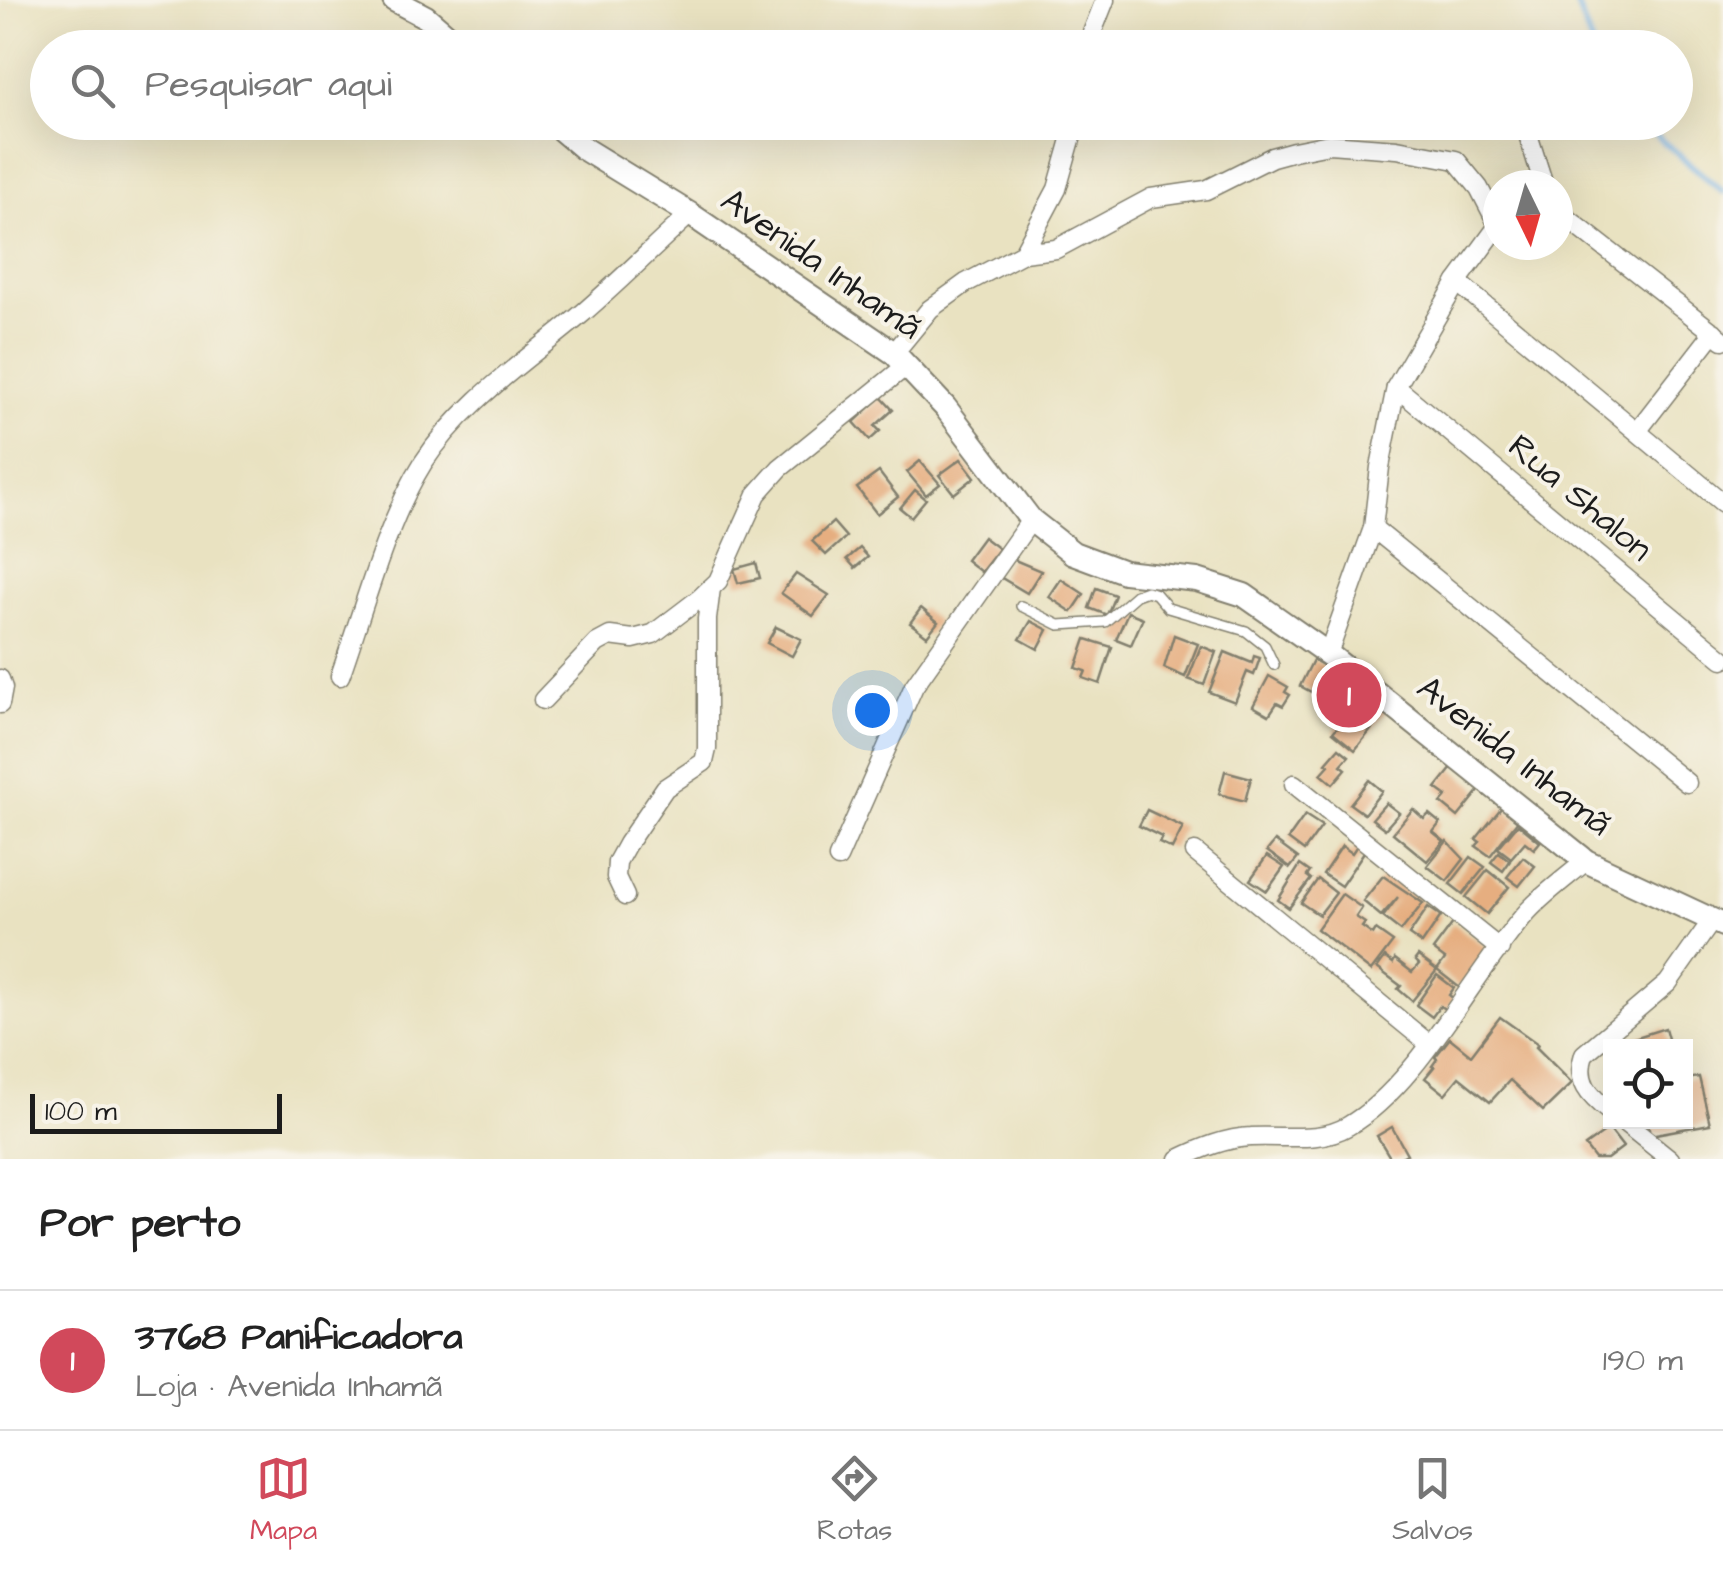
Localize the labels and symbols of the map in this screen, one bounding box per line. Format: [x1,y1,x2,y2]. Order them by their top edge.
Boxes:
north arrow [1483,170,1573,260]
street label: Avenida Inhamã [711,177,931,352]
street label: Rua Shalon [1497,423,1663,573]
pin: 1 [1316,658,1382,732]
street label: Avenida Inhamã [1406,664,1622,848]
your location [847,685,898,736]
scale bar [30,1089,282,1134]

